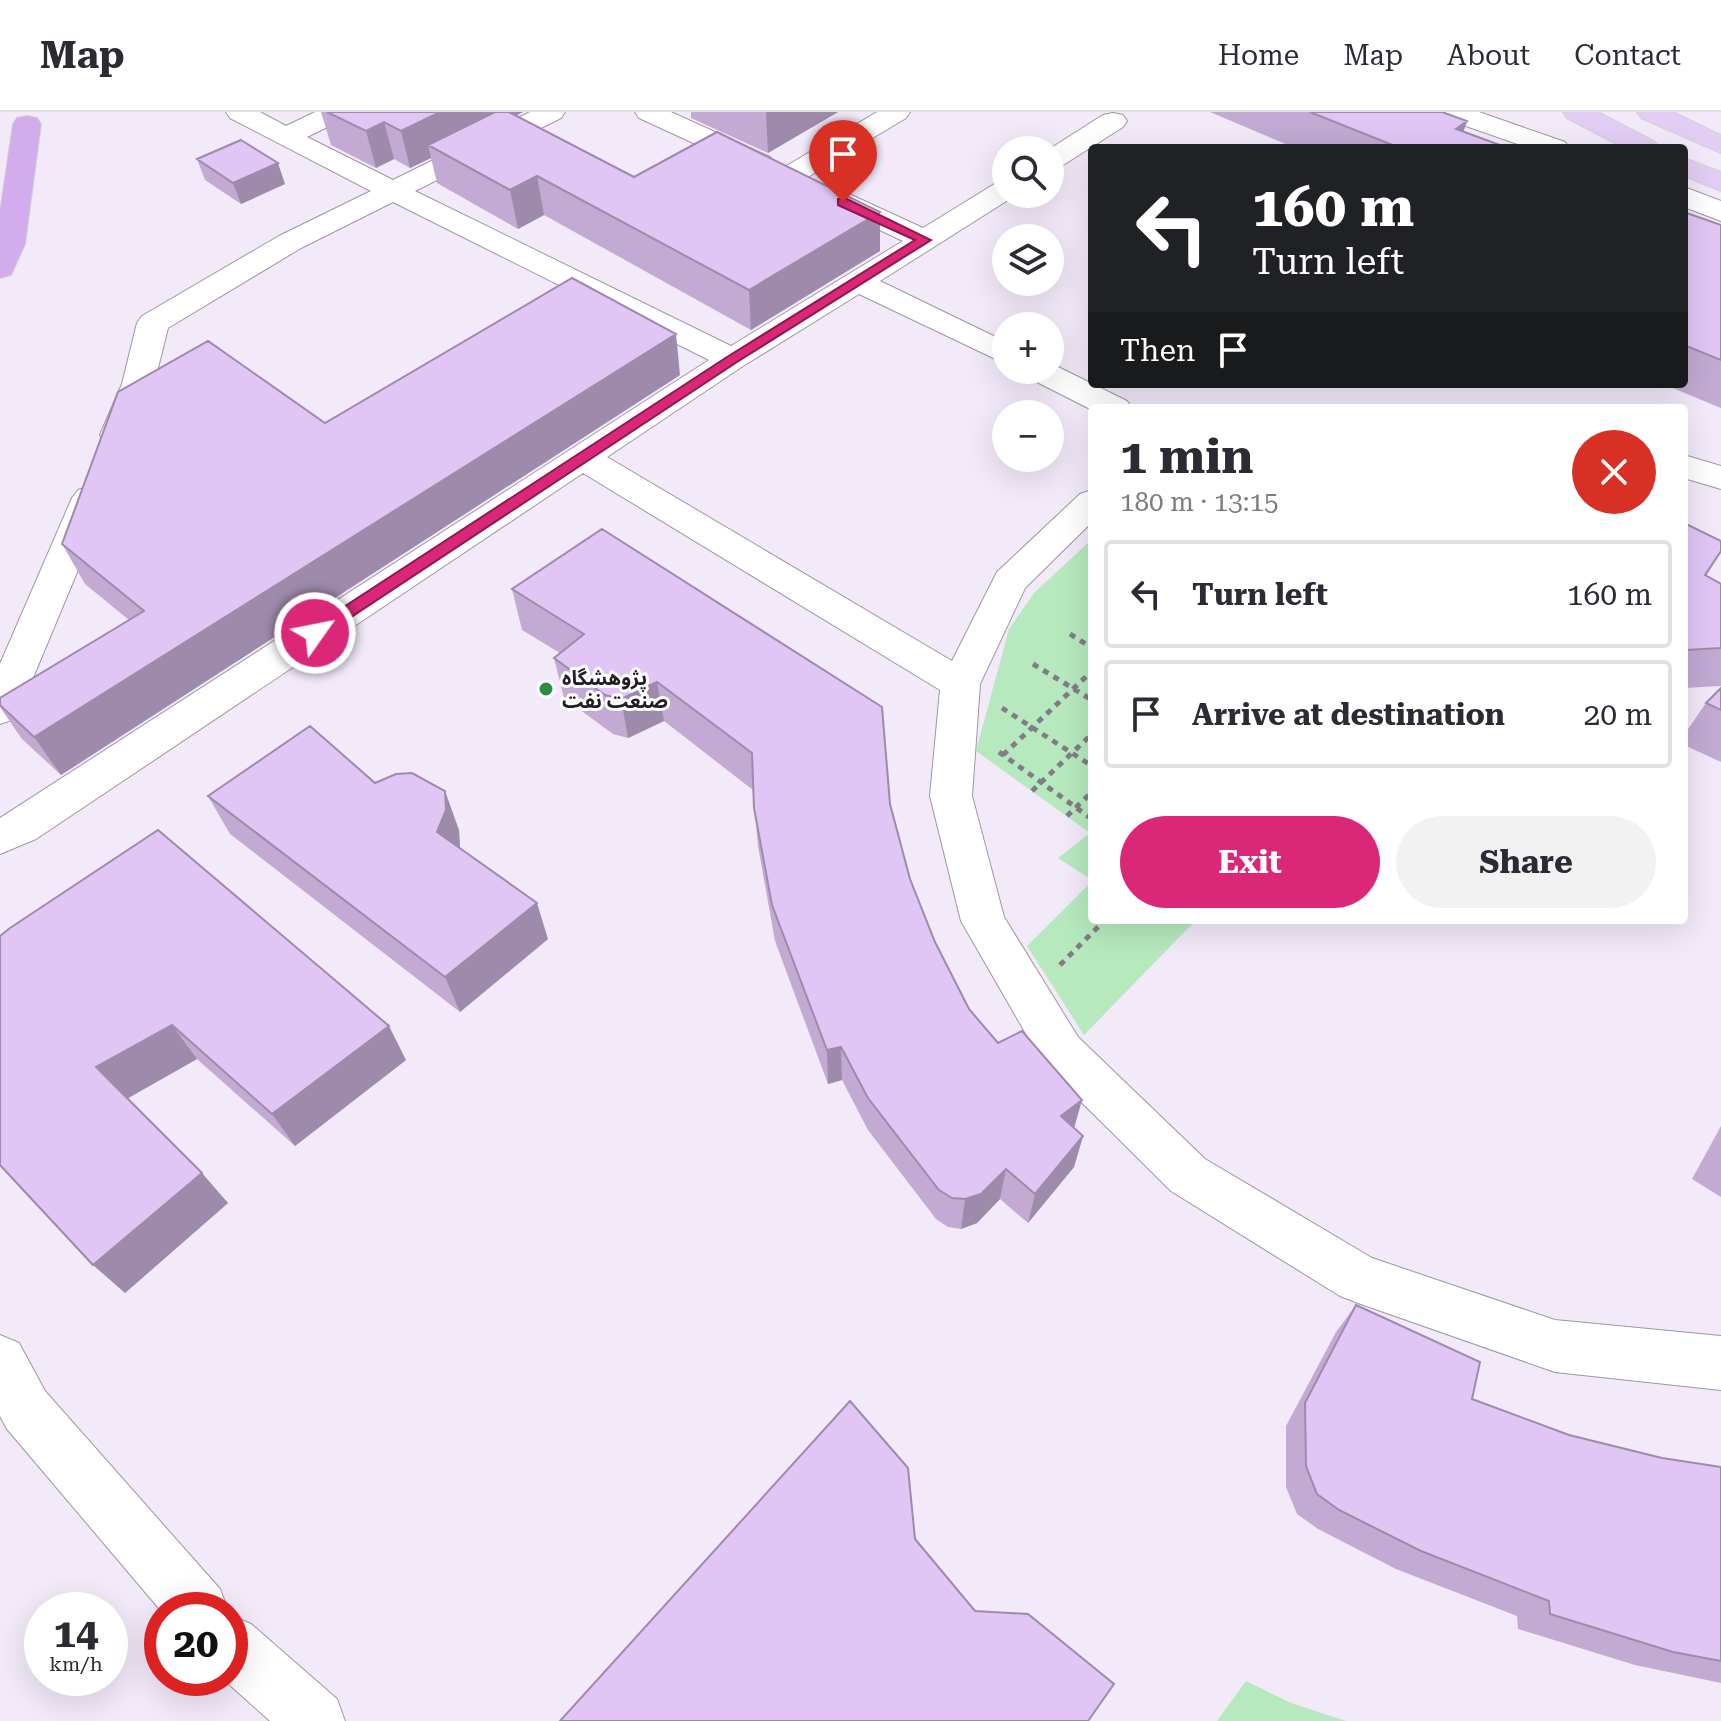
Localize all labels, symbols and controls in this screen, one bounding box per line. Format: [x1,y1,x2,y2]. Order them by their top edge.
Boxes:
text: Map [40,33,125,77]
text: Home [1218,39,1299,72]
text: Map [1343,39,1403,72]
text: About [1447,39,1530,72]
text: Contact [1574,39,1681,72]
pin [809,120,877,202]
icon: arrive [821,132,865,176]
map controls [992,136,1064,472]
button: search [992,136,1064,208]
text: 160 m [1252,174,1414,240]
icon: left [1120,176,1224,280]
button: layers [992,224,1064,296]
text: Turn left [1252,241,1404,283]
button: + [992,312,1064,384]
icon: arrive [1211,328,1255,372]
text: Then [1120,333,1195,368]
button: − [992,400,1064,472]
text: 1 min [1120,429,1253,485]
button: close [1572,430,1656,514]
text: 180 m · 13:15 [1120,487,1279,517]
icon: left [1124,572,1168,616]
text: Turn left [1192,577,1328,612]
text: 160 m [1567,577,1652,612]
position arrow [273,591,357,675]
place label: پژوهشگاه صنعت نفت [562,666,668,713]
marker: پژوهشگاه صنعت نفت [537,680,555,698]
icon: arrive [1124,692,1168,736]
text: Arrive at destination [1192,697,1505,732]
text: 20 m [1583,697,1652,732]
button: Exit [1120,816,1380,908]
button: Share [1396,816,1656,908]
speed limit sign: 20 [144,1592,248,1696]
text: 14 [54,1610,98,1657]
text: km/h [49,1652,103,1676]

